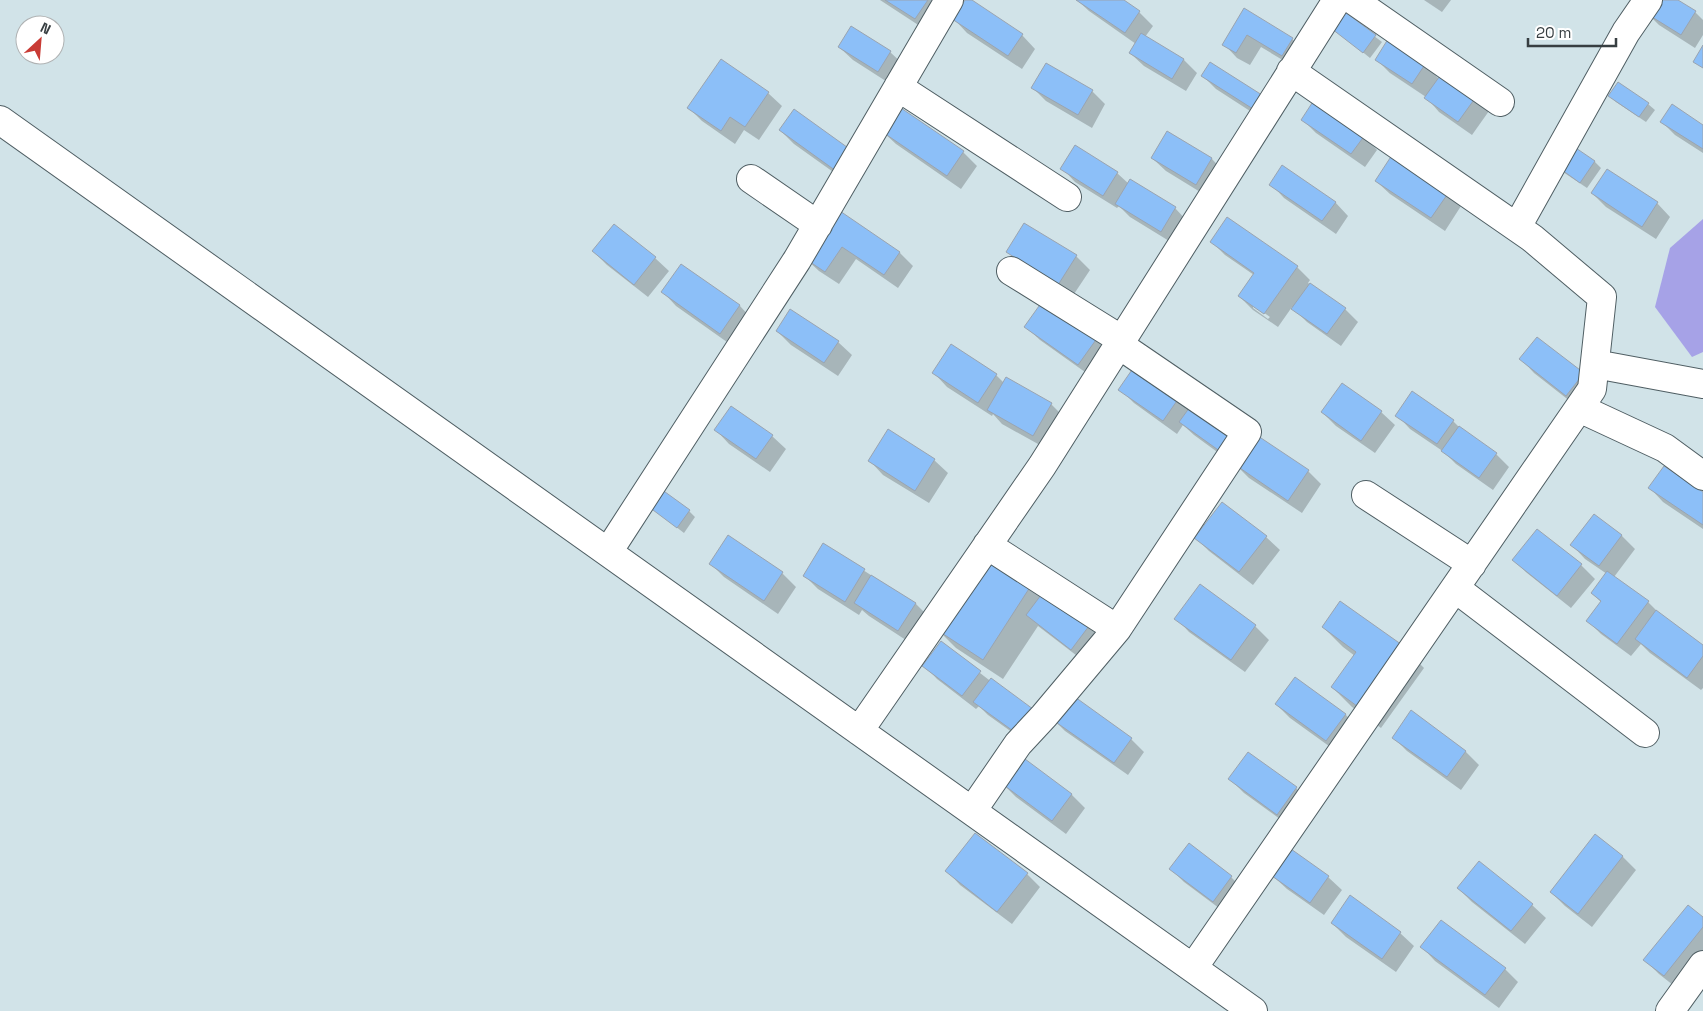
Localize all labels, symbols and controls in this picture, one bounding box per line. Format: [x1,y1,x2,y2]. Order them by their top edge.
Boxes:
north arrow [15,15,65,65]
scale bar [1528,15,1616,47]
text: N [38,18,54,38]
text: 20 m [1536,23,1571,42]

